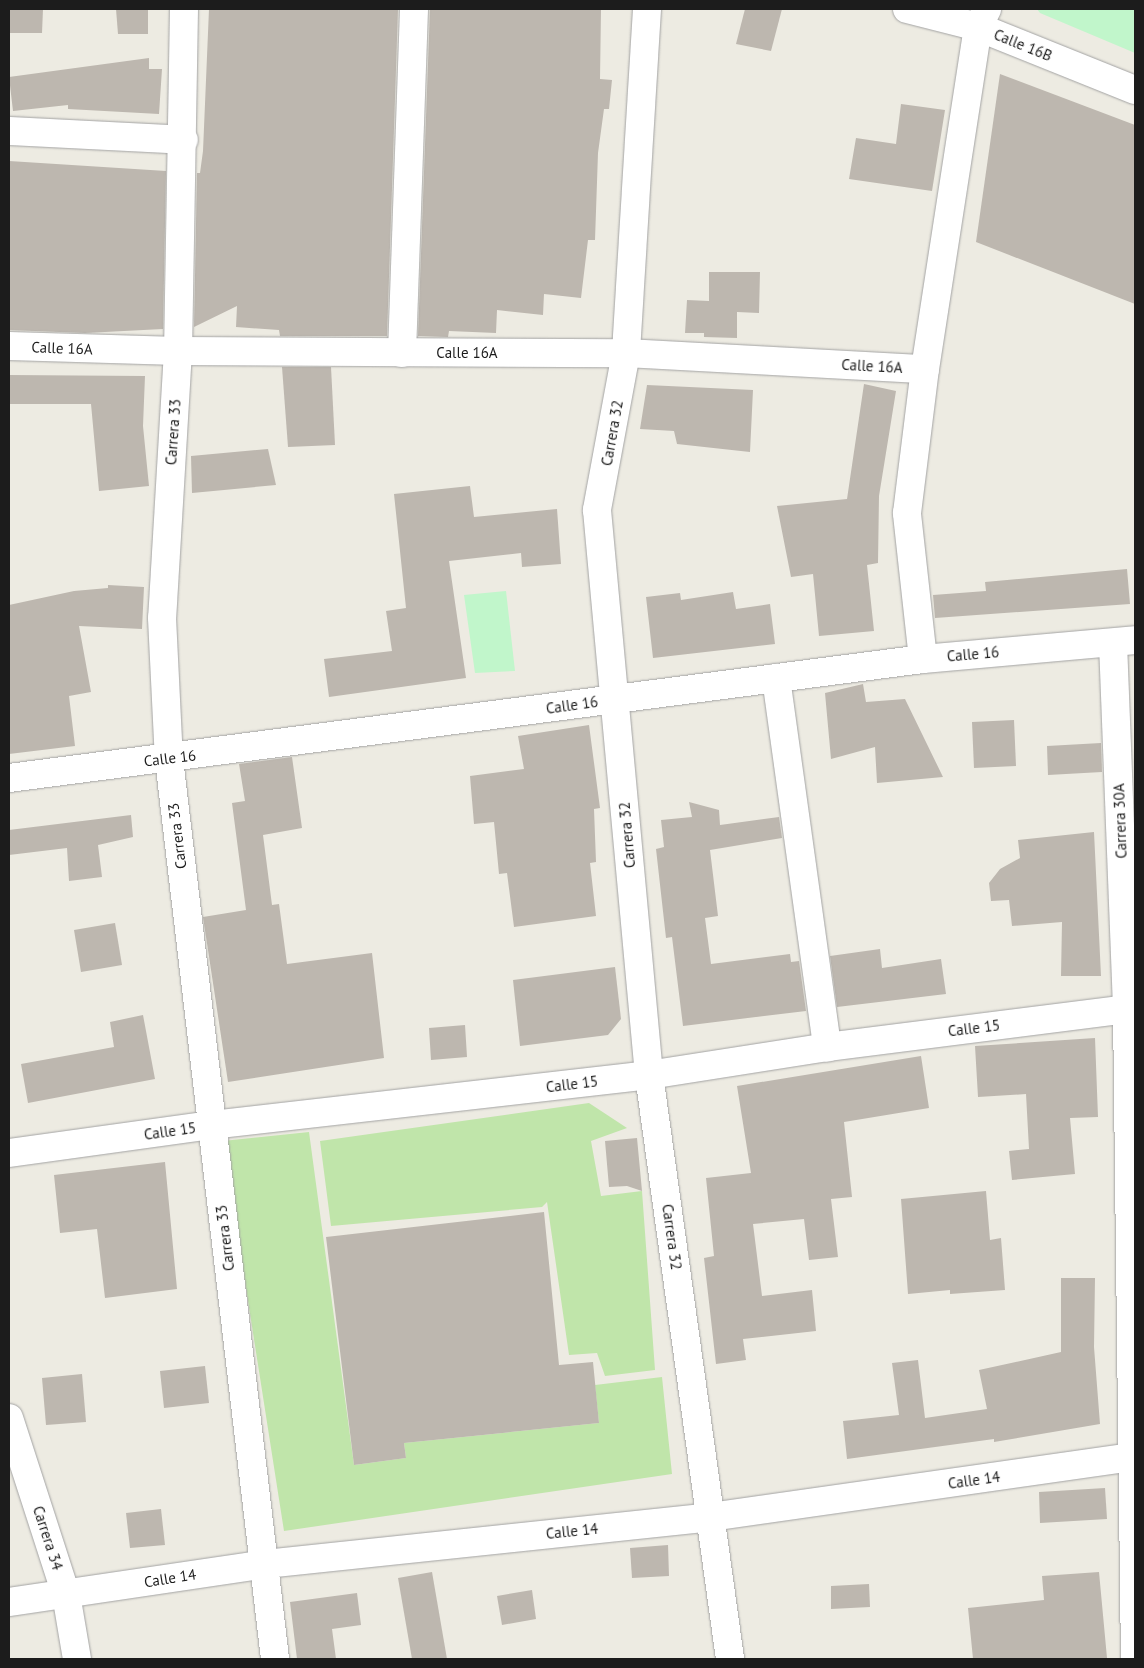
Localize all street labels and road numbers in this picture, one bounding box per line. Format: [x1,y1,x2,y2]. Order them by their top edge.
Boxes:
street label: Calle 16B [991,25,1055,65]
street label: Calle 16A [31,338,93,358]
street label: Calle 16A [436,344,498,362]
street label: Calle 16A [841,355,903,377]
street label: Carrera 33 [162,398,184,466]
street label: Carrera 32 [597,399,627,467]
street label: Calle 16 [946,643,1000,665]
street label: Calle 16 [545,692,599,718]
street label: Calle 16 [143,746,197,770]
street label: Carrera 30A [1110,783,1130,859]
street label: Carrera 32 [615,801,639,869]
street label: Carrera 33 [164,802,190,870]
street label: Calle 15 [947,1016,1001,1040]
street label: Calle 15 [545,1072,599,1096]
street label: Calle 15 [143,1118,197,1144]
street label: Carrera 32 [658,1203,686,1271]
street label: Carrera 33 [212,1204,238,1272]
street label: Calle 14 [947,1467,1001,1493]
street label: Carrera 34 [29,1504,67,1572]
street label: Calle 14 [545,1519,599,1543]
street label: Calle 14 [143,1565,197,1591]

